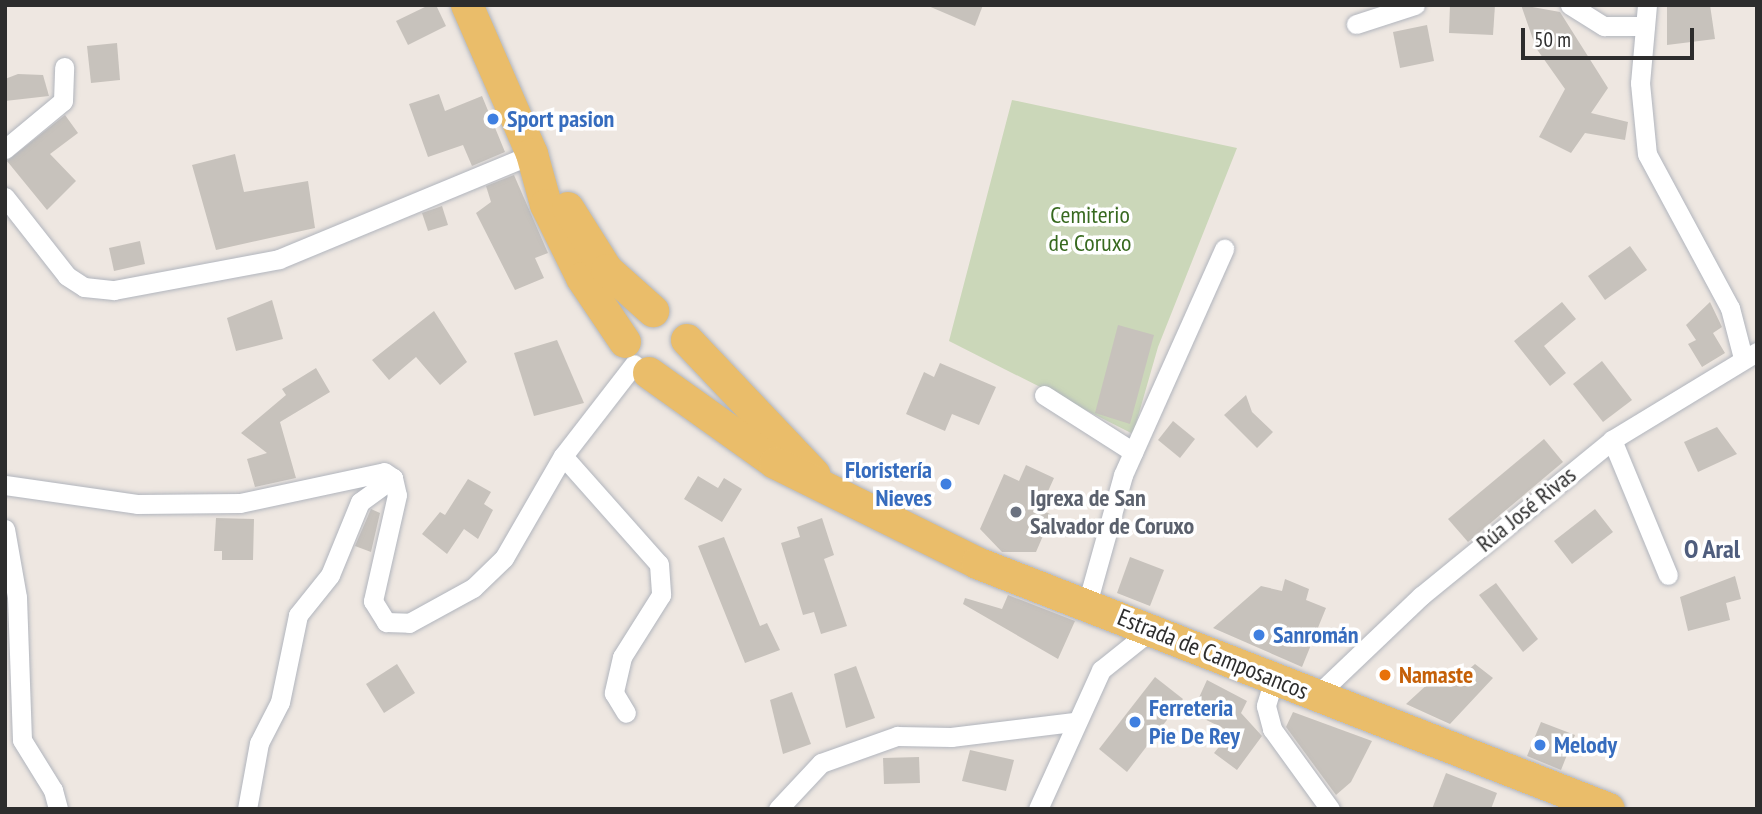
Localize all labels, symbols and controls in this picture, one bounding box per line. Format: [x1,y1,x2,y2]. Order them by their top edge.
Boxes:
scale bar [1524,14,1697,58]
text: 50 m [1534,26,1571,53]
place label: Sport pasion [507,105,614,133]
marker: Sport pasion [485,111,501,127]
park label: Cemiterio de Coruxo [1049,201,1131,257]
place label: Floristería Nieves [845,456,932,512]
street label: Rúa José Rivas [1470,460,1582,558]
marker: Floristería Nieves [938,476,954,492]
place label: Igrexa de San Salvador de Coruxo [1030,484,1194,540]
marker: Igrexa de San Salvador de Coruxo [1008,504,1024,520]
district label: O Aral [1683,533,1741,565]
street label: Estrada de Camposancos [1113,603,1313,705]
place label: Sanromán [1273,621,1359,649]
marker: Sanromán [1251,627,1267,643]
place label: Namaste [1399,661,1473,689]
marker: Namaste [1377,667,1393,683]
place label: Ferreteria Pie De Rey [1149,694,1240,750]
marker: Ferreteria Pie De Rey [1127,714,1143,730]
place label: Melody [1554,731,1617,759]
marker: Melody [1532,737,1548,753]

